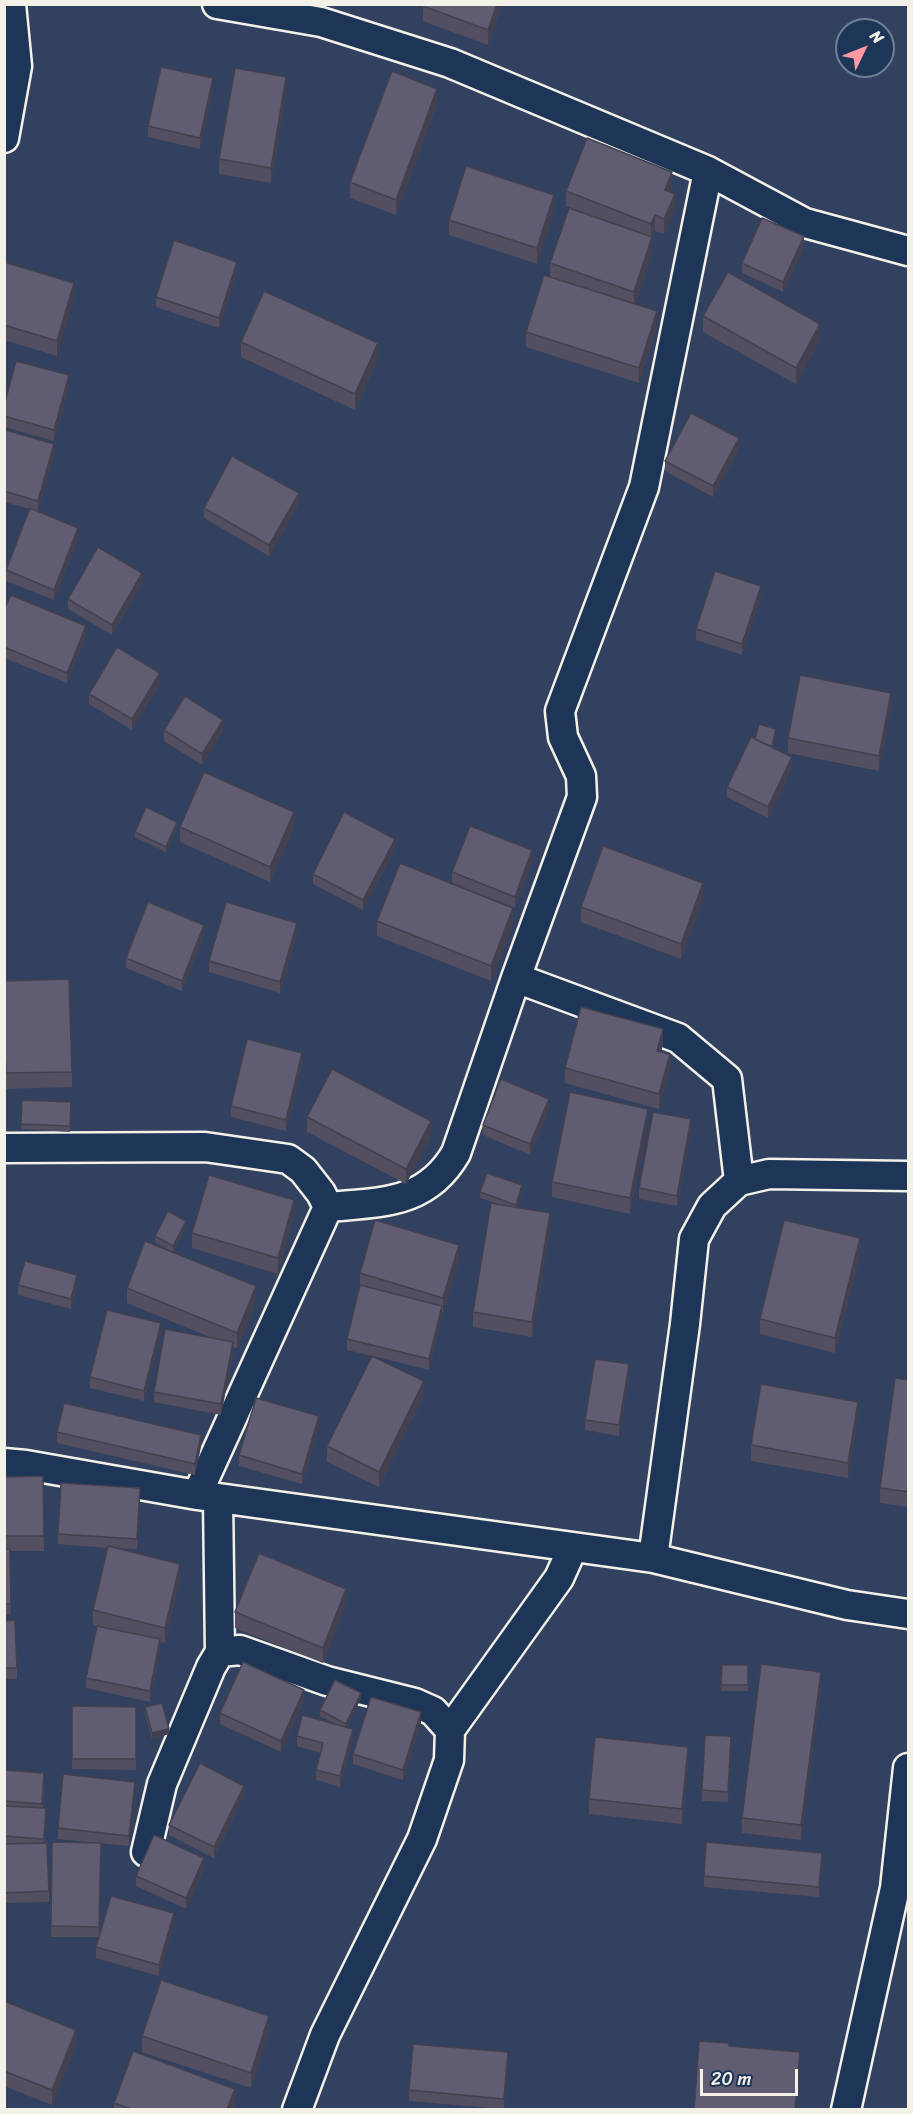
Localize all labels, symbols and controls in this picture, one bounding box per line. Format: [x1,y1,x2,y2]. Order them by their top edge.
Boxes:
north arrow [835,18,895,78]
text: N [863,23,891,51]
scale bar [703,2057,800,2095]
text: 20 m [711,2063,751,2095]

